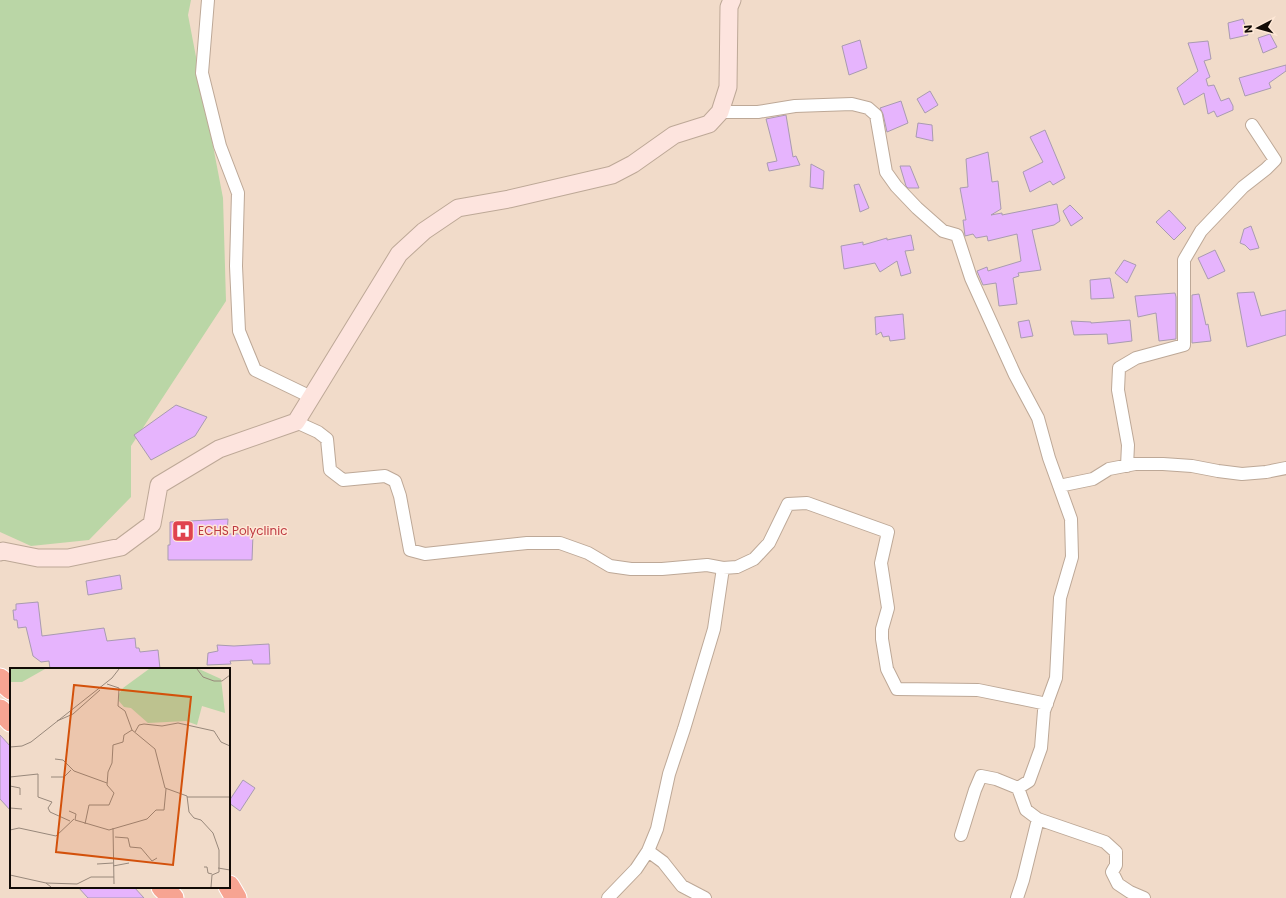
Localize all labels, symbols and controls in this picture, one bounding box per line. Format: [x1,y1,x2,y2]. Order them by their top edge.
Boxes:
north arrow [1238,8,1278,48]
text: N [1240,24,1256,34]
hospital icon: ECHS Polyclinic [170,518,196,544]
place label: ECHS Polyclinic [198,522,287,539]
inset map [10,668,230,888]

